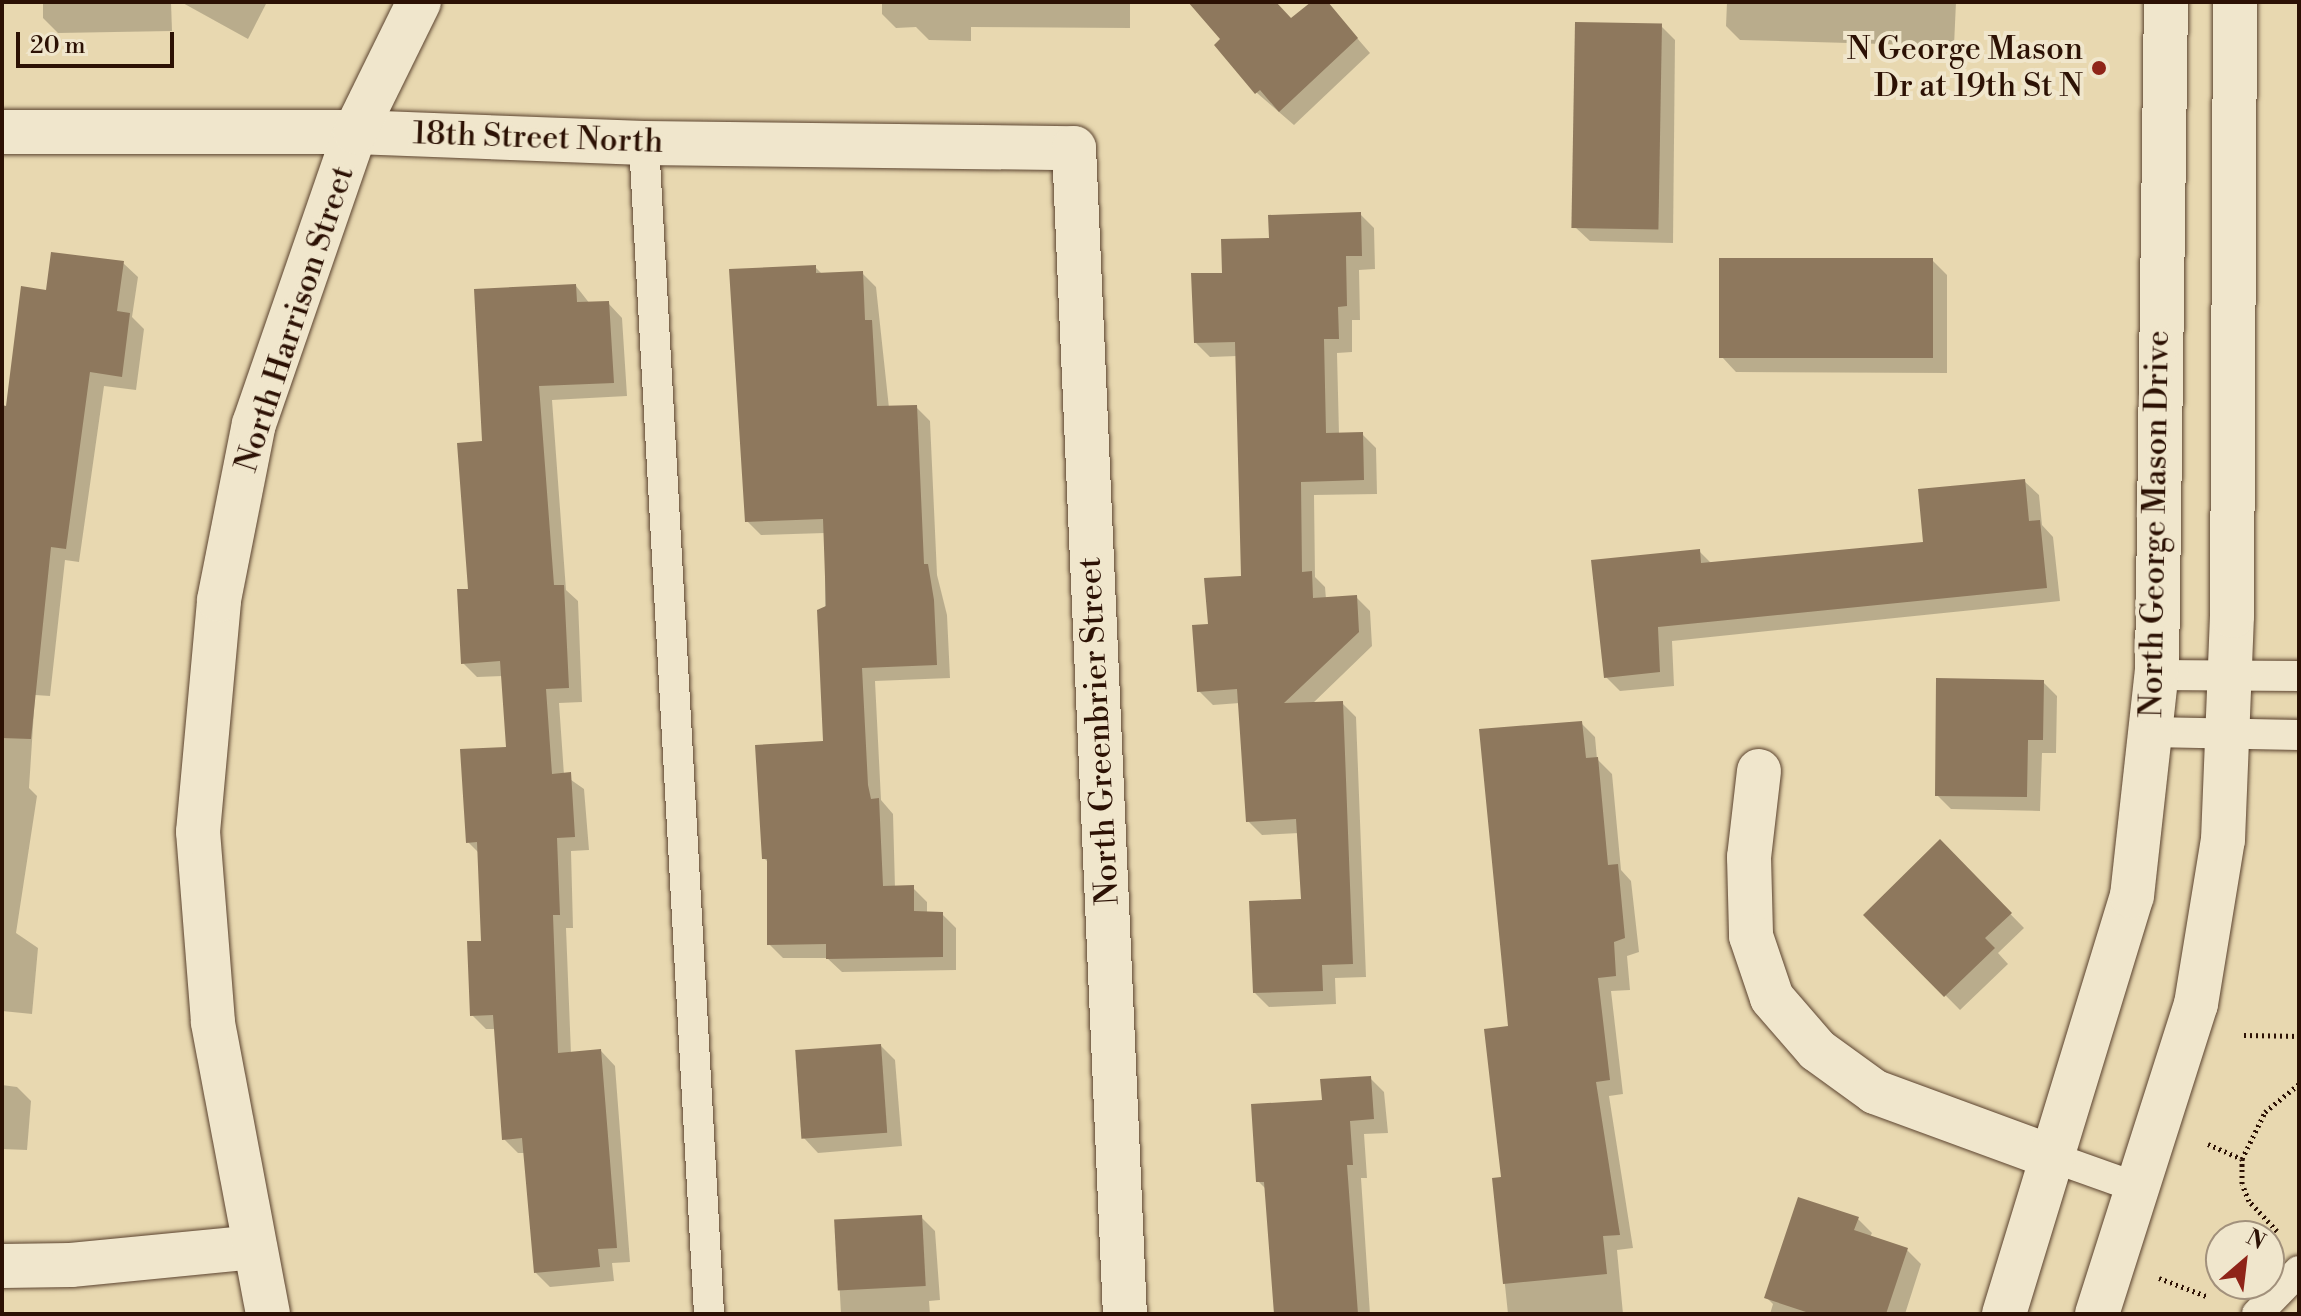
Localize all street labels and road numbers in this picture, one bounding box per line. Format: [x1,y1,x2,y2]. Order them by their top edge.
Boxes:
street label: 18th Street North [412,114,664,162]
street label: North Harrison Street [227,161,363,477]
street label: North George Mason Drive [2132,330,2178,718]
street label: North Greenbrier Street [1071,556,1127,906]

